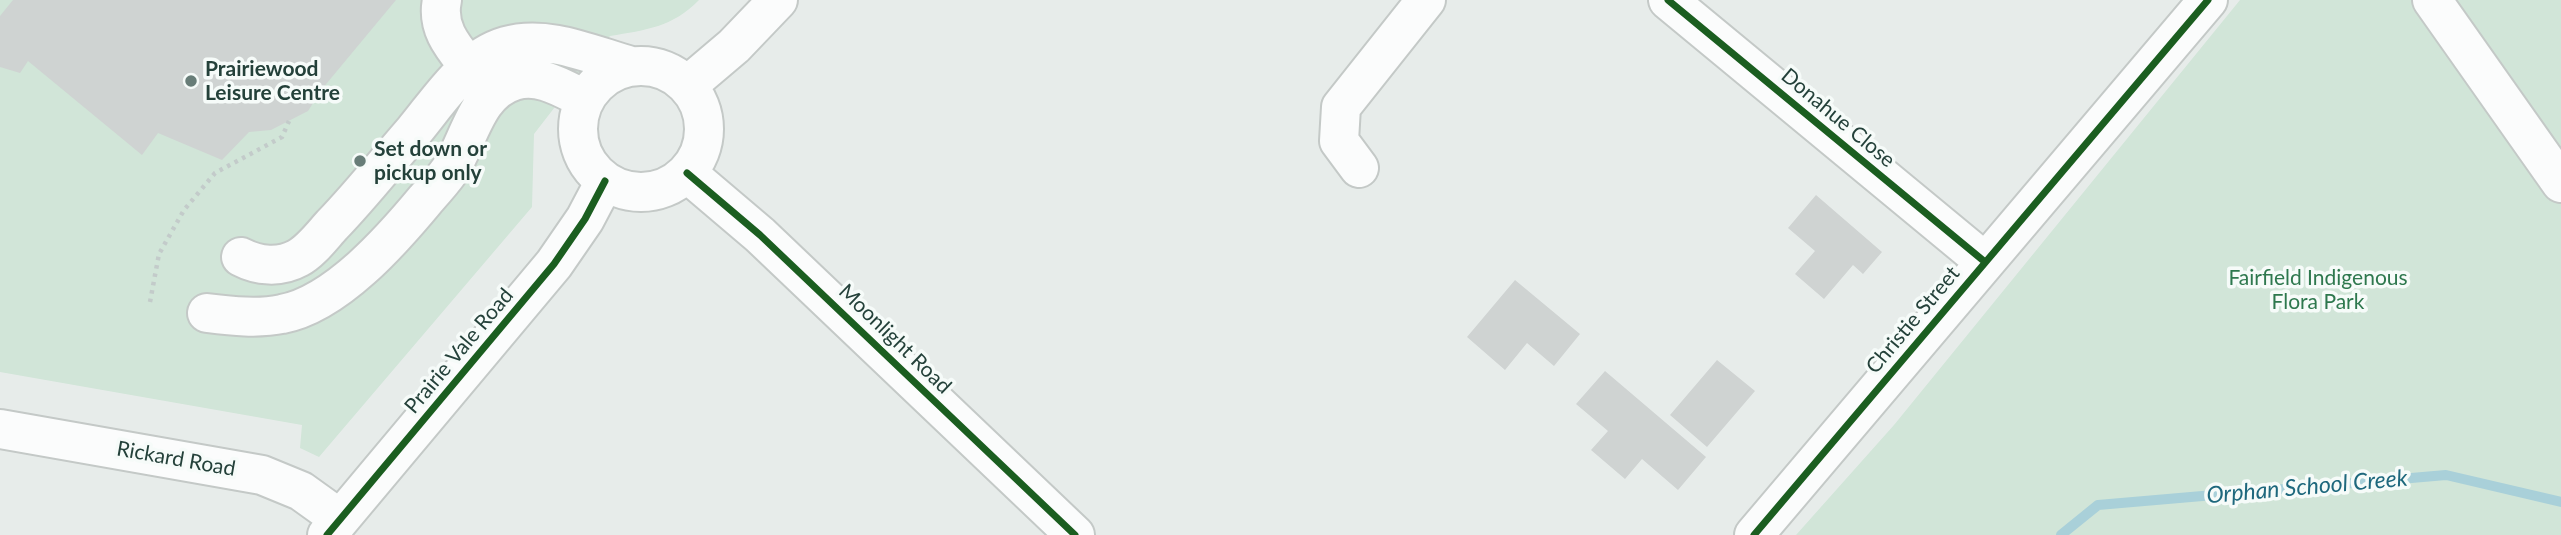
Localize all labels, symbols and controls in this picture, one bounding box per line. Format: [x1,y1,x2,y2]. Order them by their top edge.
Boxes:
place label: Prairiewood Leisure Centre [205,56,340,106]
street label: Donahue Close [1776,63,1900,173]
marker: Prairiewood Leisure Centre [183,73,199,89]
place label: Set down or pickup only [374,136,487,186]
marker: Set down or pickup only [352,153,368,169]
street label: Christie Street [1861,261,1965,379]
park label: Fairfield Indigenous Flora Park [2228,265,2408,315]
street label: Moonlight Road [833,279,957,399]
street label: Prairie Vale Road [399,283,519,419]
street label: Rickard Road [115,436,237,482]
water label: Orphan School Creek [2205,464,2409,510]

